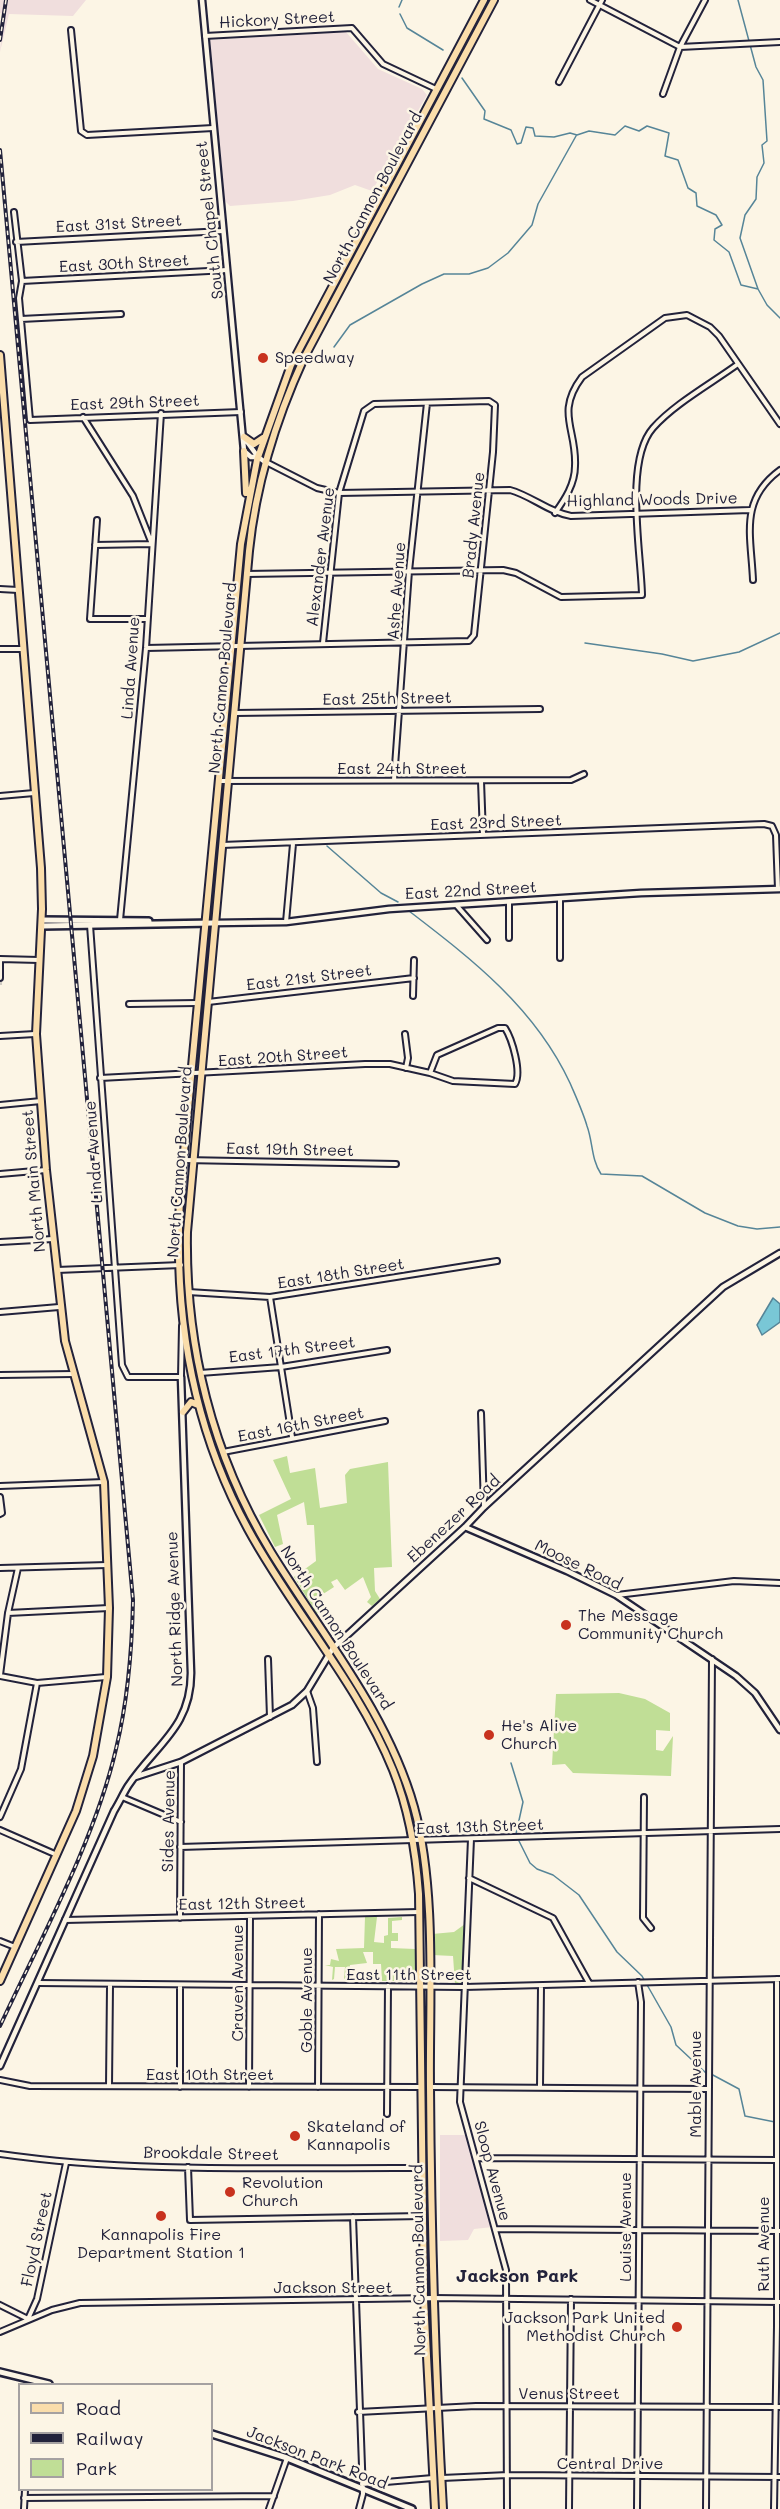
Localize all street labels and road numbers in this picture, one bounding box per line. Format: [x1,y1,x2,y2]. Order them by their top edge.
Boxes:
street label: Hickory Street [219,7,335,33]
street label: North Cannon Boulevard [319,109,427,287]
street label: South Chapel Street [192,140,228,300]
street label: East 31st Street [55,211,183,237]
street label: East 30th Street [58,251,190,277]
street label: East 29th Street [70,391,200,415]
street label: Brady Avenue [459,471,489,579]
street label: Alexander Avenue [303,486,339,628]
street label: Highland Woods Drive [566,489,738,511]
street label: Ashe Avenue [384,541,410,641]
street label: North Cannon Boulevard [205,582,241,774]
street label: Linda Avenue [118,616,144,720]
street label: East 25th Street [322,688,452,710]
street label: East 24th Street [337,759,467,779]
street label: East 23rd Street [430,811,562,835]
street label: East 22nd Street [405,878,537,904]
street label: East 21st Street [245,961,373,995]
street label: East 20th Street [218,1043,348,1071]
street label: North Cannon Boulevard [164,1066,196,1258]
street label: Linda Avenue [81,1100,107,1204]
street label: North Main Street [18,1109,50,1253]
street label: East 19th Street [226,1139,354,1161]
street label: East 18th Street [276,1255,406,1293]
street label: East 17th Street [228,1333,356,1367]
street label: East 16th Street [236,1403,366,1447]
street label: Ebenezer Road [404,1471,504,1567]
street label: North Ridge Avenue [163,1531,187,1687]
street label: Moose Road [531,1536,625,1594]
street label: North Cannon Boulevard [276,1542,396,1714]
street label: Sides Avenue [159,1770,179,1872]
street label: East 13th Street [416,1815,544,1839]
street label: East 12th Street [178,1893,306,1915]
street label: Craven Avenue [228,1924,248,2042]
street label: Goble Avenue [297,1947,317,2053]
street label: East 11th Street [346,1965,472,1985]
street label: Mable Avenue [686,2030,706,2138]
street label: East 10th Street [146,2065,274,2085]
street label: Sloop Avenue [469,2119,515,2223]
street label: Brookdale Street [143,2143,279,2165]
street label: North Cannon Boulevard [408,2164,430,2356]
street label: Louise Avenue [616,2172,636,2282]
street label: Floyd Street [18,2190,56,2288]
street label: Ruth Avenue [754,2196,774,2292]
street label: Jackson Street [274,2278,392,2298]
street label: Venus Street [518,2384,620,2404]
street label: Jackson Park Road [244,2422,390,2494]
street label: Central Drive [557,2454,663,2474]

